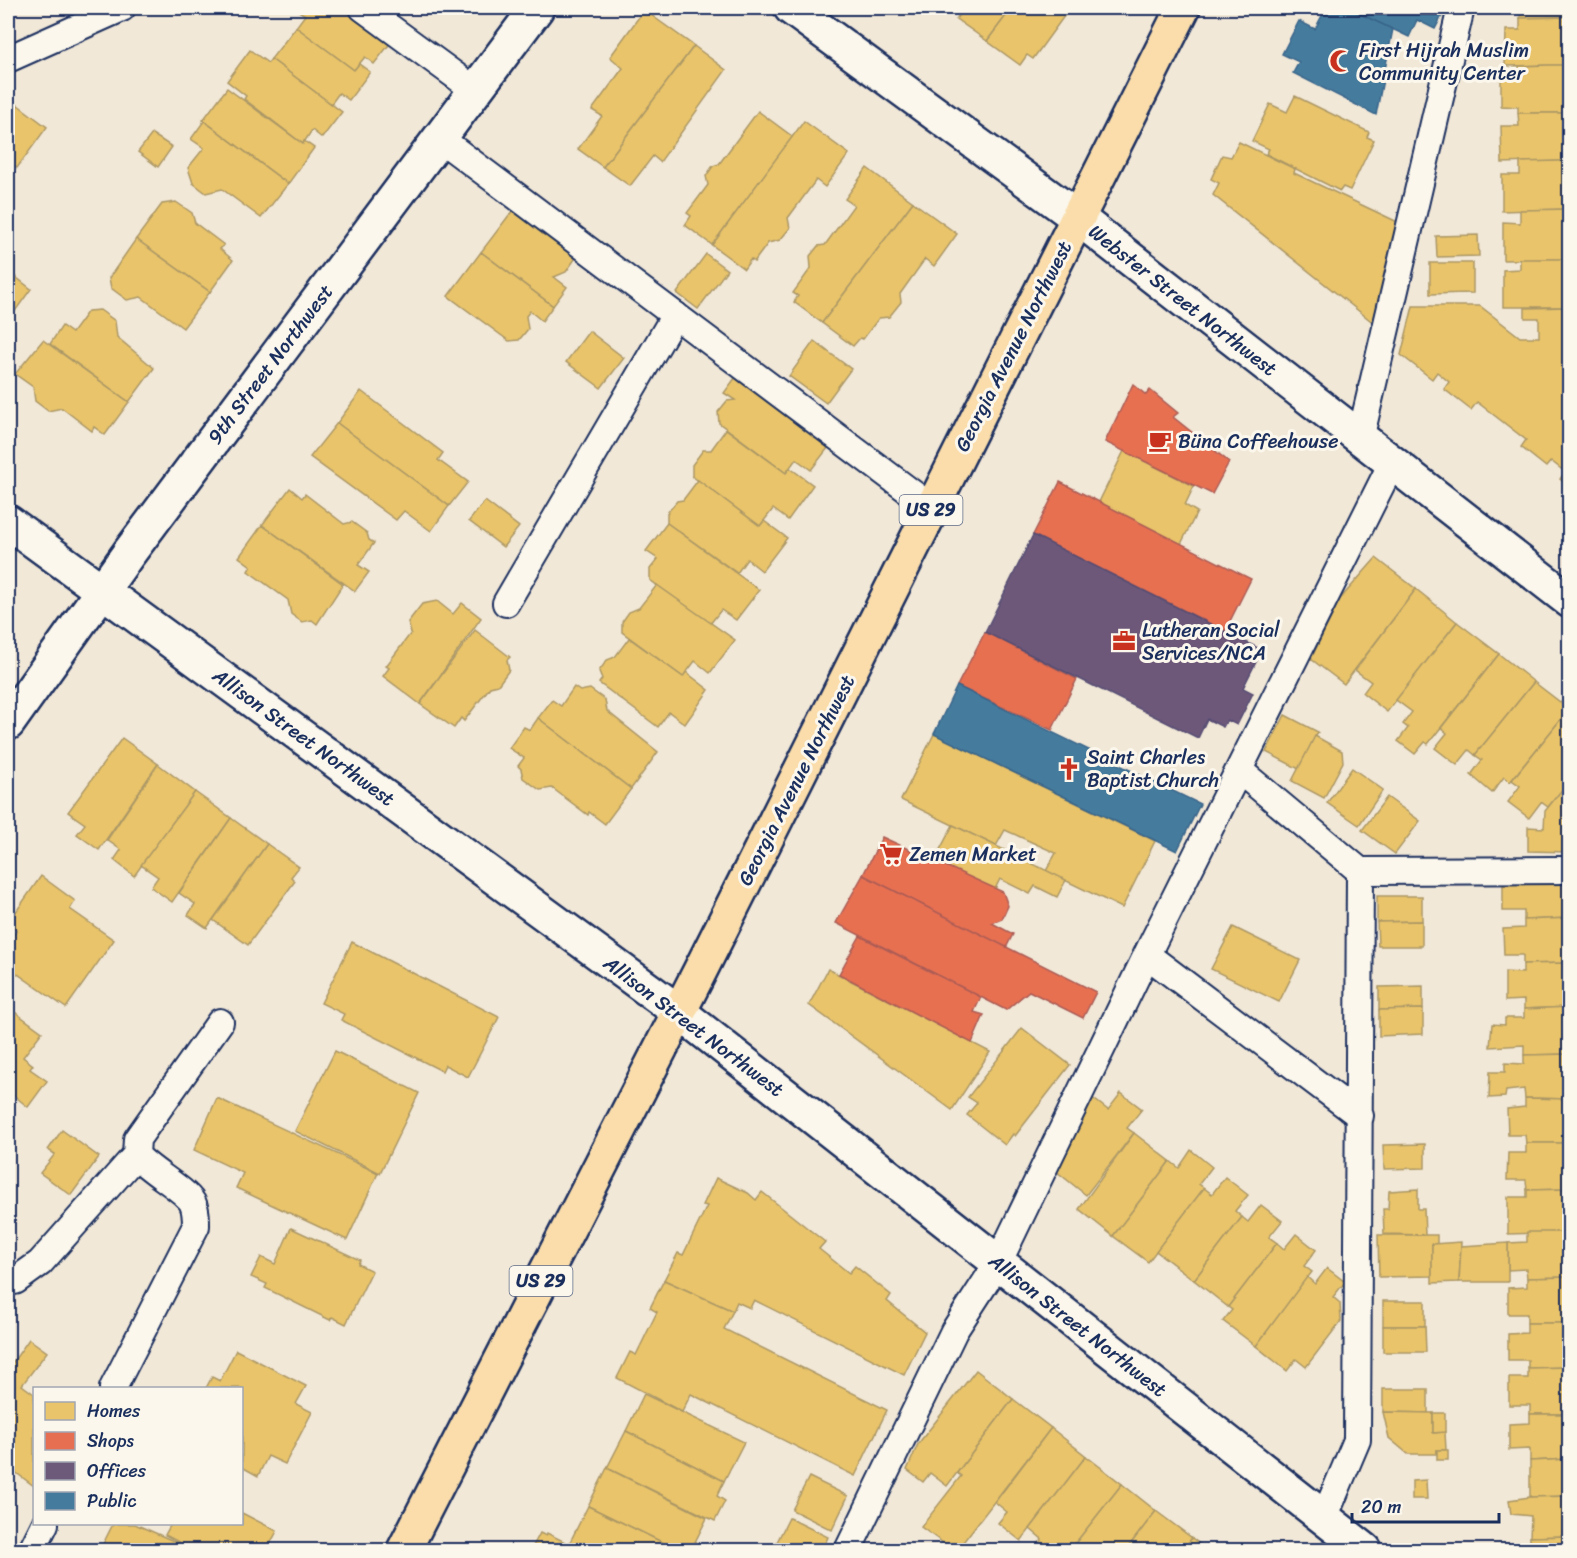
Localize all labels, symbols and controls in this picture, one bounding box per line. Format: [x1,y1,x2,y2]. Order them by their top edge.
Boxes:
place label: First Hijrah Muslim Community Center [1359,33,1529,91]
mosque icon: First Hijrah Muslim Community Center [1328,48,1354,74]
street label: Webster Street Northwest [1080,215,1285,386]
street label: Georgia Avenue Northwest [945,234,1082,458]
street label: 9th Street Northwest [198,276,343,452]
place label: Büna Coffeehouse [1178,424,1338,459]
cafe icon: Büna Coffeehouse [1147,428,1173,454]
road number: US 29 [900,495,962,525]
place label: Lutheran Social Services/NCA [1142,613,1280,671]
office icon: Lutheran Social Services/NCA [1111,628,1137,654]
street label: Allison Street Northwest [204,658,403,816]
street label: Georgia Avenue Northwest [728,668,865,892]
place label: Saint Charles Baptist Church [1087,740,1219,798]
church icon: Saint Charles Baptist Church [1056,756,1082,782]
place label: Zemen Market [909,837,1037,872]
supermarket icon: Zemen Market [878,841,904,867]
street label: Allison Street Northwest [595,946,792,1106]
street label: Allison Street Northwest [980,1244,1175,1407]
road number: US 29 [510,1266,572,1296]
legend [33,1387,243,1525]
text: Homes [87,1395,141,1427]
text: Shops [87,1425,134,1457]
text: Offices [87,1455,147,1487]
text: Public [87,1485,137,1517]
scale bar [1352,1486,1499,1524]
text: 20 m [1361,1491,1401,1523]

